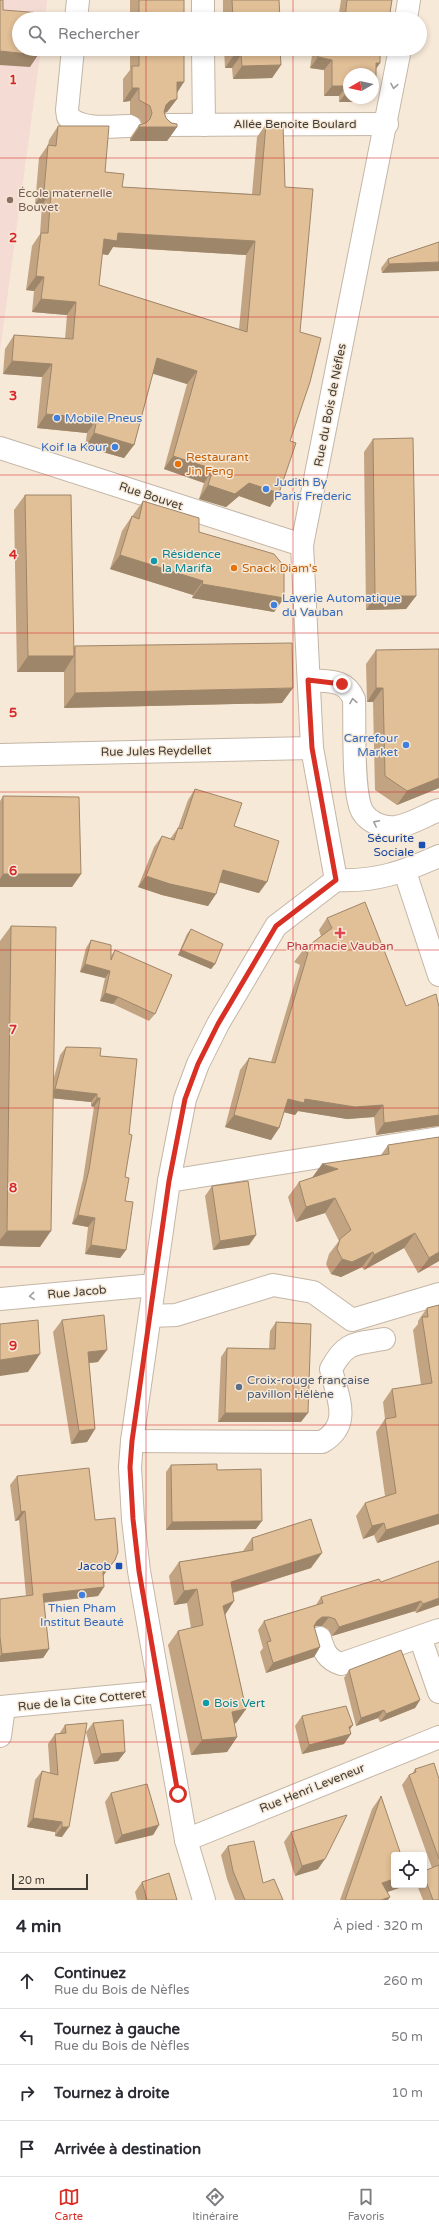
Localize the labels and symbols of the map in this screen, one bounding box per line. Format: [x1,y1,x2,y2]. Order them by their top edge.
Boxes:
north arrow [343,68,379,104]
text: 1 [9,72,17,88]
one-way arrow [390,83,398,90]
street label: Allée Benoite Boulard [233,117,357,131]
place label: École maternelle Bouvet [18,186,113,214]
marker: École maternelle Bouvet [5,195,15,205]
text: 2 [9,230,17,246]
street label: Rue du Bois de Nèfles [311,342,349,468]
text: 3 [9,388,17,404]
place label: Mobile Pneus [65,411,143,425]
marker: Mobile Pneus [52,413,62,423]
place label: Koif la Kour [41,440,107,454]
marker: Koif la Kour [110,442,120,452]
place label: Restaurant Jin Feng [186,450,249,478]
marker: Restaurant Jin Feng [173,459,183,469]
place label: Judith By Paris Frederic [274,475,352,503]
street label: Rue Bouvet [117,479,185,513]
marker: Judith By Paris Frederic [261,484,271,494]
text: 4 [9,547,18,563]
place label: Résidence la Marifa [162,547,221,575]
marker: Résidence la Marifa [149,556,159,566]
place label: Snack Diam's [242,561,318,575]
marker: Snack Diam's [229,563,239,573]
place label: Laverie Automatique du Vauban [282,591,401,619]
marker: Laverie Automatique du Vauban [269,600,279,610]
route end [333,675,351,693]
one-way arrow [349,698,358,704]
text: 5 [9,705,17,721]
place label: Carrefour Market [344,731,398,759]
marker: Carrefour Market [401,740,411,750]
street label: Rue Jules Reydellet [101,743,212,759]
one-way arrow [373,820,381,828]
place label: Sécurite Sociale [367,831,414,859]
marker: Sécurite Sociale [417,840,427,850]
text: 6 [9,863,17,879]
marker: Pharmacie Vauban [335,928,345,938]
place label: Pharmacie Vauban [287,939,394,953]
text: 7 [9,1022,17,1038]
text: 8 [9,1180,17,1196]
street label: Rue Jacob [47,1282,107,1302]
one-way arrow [29,1291,35,1300]
text: 9 [9,1338,17,1354]
place label: Croix-rouge française pavillon Hélène [247,1373,370,1401]
marker: Croix-rouge française pavillon Hélène [234,1382,244,1392]
place label: Jacob [77,1559,111,1573]
marker: Jacob [114,1561,124,1571]
marker: Thien Pham Institut Beauté [77,1590,87,1600]
place label: Thien Pham Institut Beauté [40,1601,124,1629]
street label: Rue de la Cite Cotteret [17,1686,147,1714]
place label: Bois Vert [214,1696,265,1710]
marker: Bois Vert [201,1698,211,1708]
street label: Rue Henri Leveneur [257,1760,367,1816]
route start [169,1785,187,1803]
scale bar [12,1872,88,1891]

